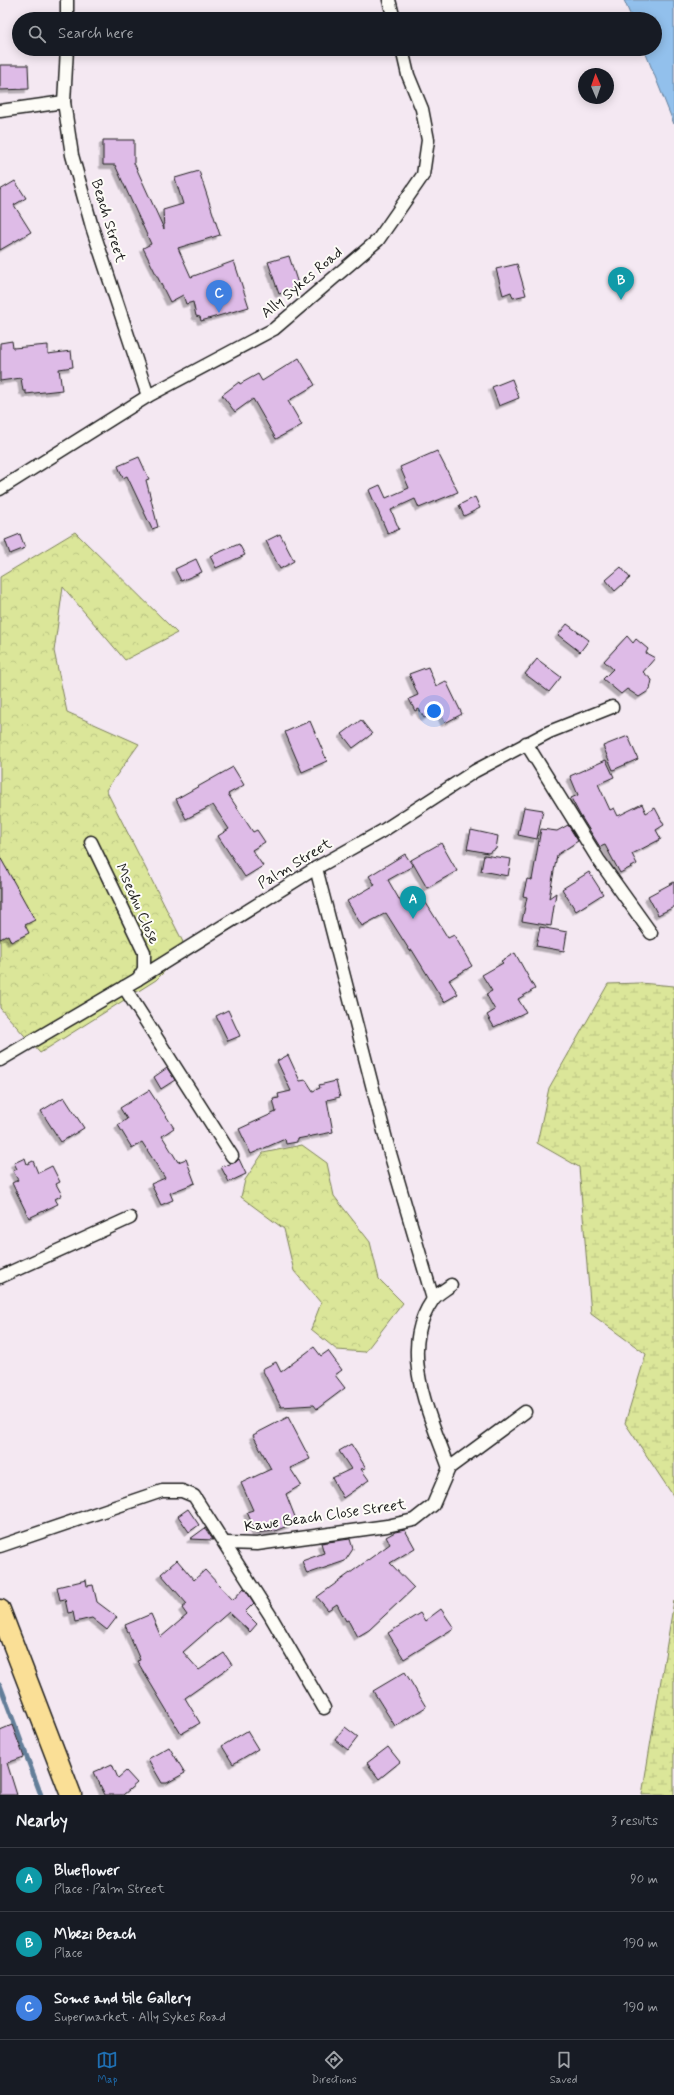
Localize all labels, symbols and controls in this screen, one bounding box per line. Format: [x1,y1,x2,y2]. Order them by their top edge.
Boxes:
search box [12,12,662,56]
icon: search [26,23,48,45]
text: Search here [58,24,134,44]
north arrow [578,68,614,104]
street label: Beach Street [86,177,130,265]
street label: Ally Sykes Road [257,243,347,323]
pin: B [608,267,634,300]
pin: C [206,280,232,313]
your location [424,701,444,721]
street label: Palm Street [254,834,336,894]
street label: Msechu Close [110,861,164,947]
pin: A [400,886,426,919]
street label: Kawe Beach Close Street [243,1495,407,1537]
text: Nearby [16,1810,68,1832]
text: 3 results [611,1813,658,1830]
text: Blueflower [54,1861,119,1881]
text: A [25,1871,33,1888]
text: 90 m [630,1871,658,1888]
text: Place · Palm Street [54,1881,165,1898]
text: Mbezi Beach [54,1925,136,1945]
text: B [25,1935,33,1952]
text: 190 m [623,1935,658,1952]
text: Place [54,1945,83,1962]
text: Some and tile Gallery [54,1989,191,2009]
text: C [24,1999,34,2016]
text: 190 m [623,1999,658,2016]
text: Supermarket · Ally Sykes Road [54,2009,226,2026]
tab: Map [96,2049,118,2087]
tab: Directions [311,2049,357,2087]
tab: Saved [550,2049,577,2087]

